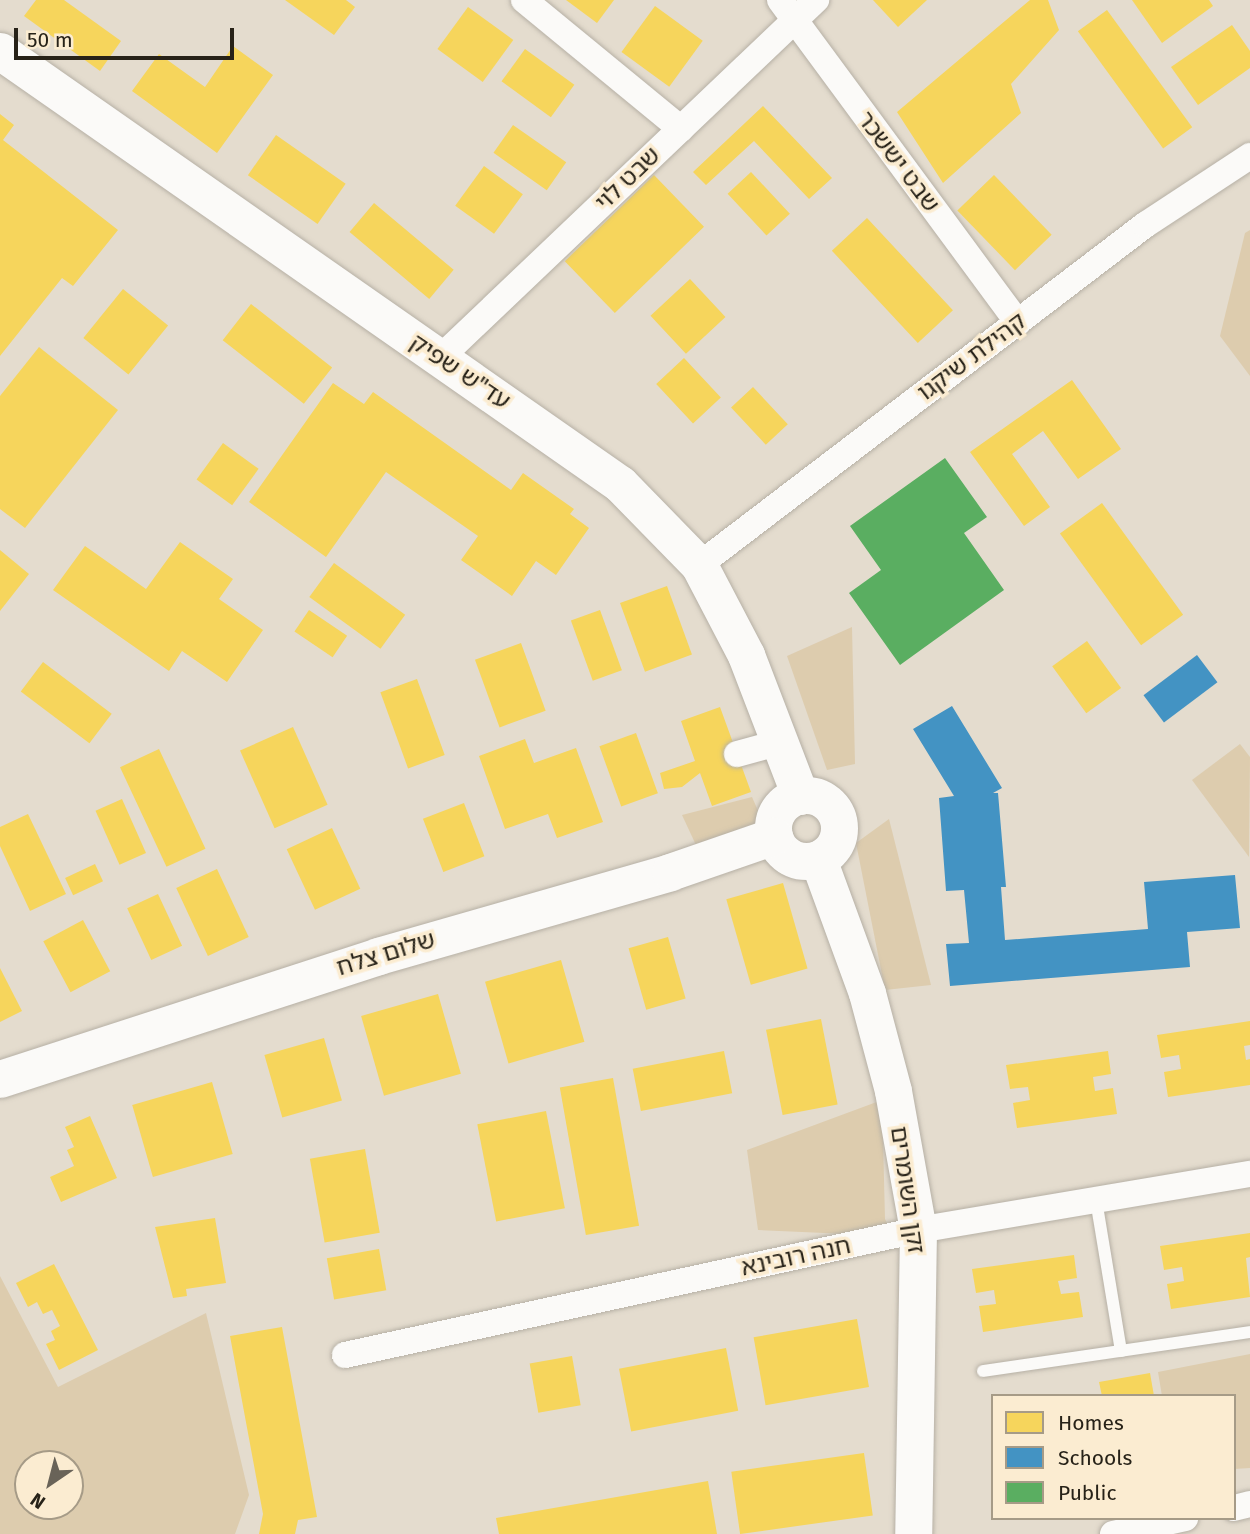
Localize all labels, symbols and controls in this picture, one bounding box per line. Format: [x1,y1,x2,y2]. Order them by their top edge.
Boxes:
scale bar [18,14,238,58]
text: 50 m [27,27,73,53]
street label: שבט יששכר [851,106,945,218]
street label: שבט לוי [590,141,666,217]
street label: קהילת שיקגו [912,307,1032,407]
street label: עד"ש שפיק [404,328,516,416]
street label: שלום צלח [333,925,439,983]
street label: זקן השומרים [884,1125,930,1255]
street label: חנה רובינא [739,1231,853,1283]
legend [991,1394,1236,1520]
text: Homes [1058,1410,1124,1436]
text: Schools [1058,1445,1132,1471]
north arrow [14,1450,84,1520]
text: Public [1058,1480,1116,1506]
text: N [26,1488,50,1514]

